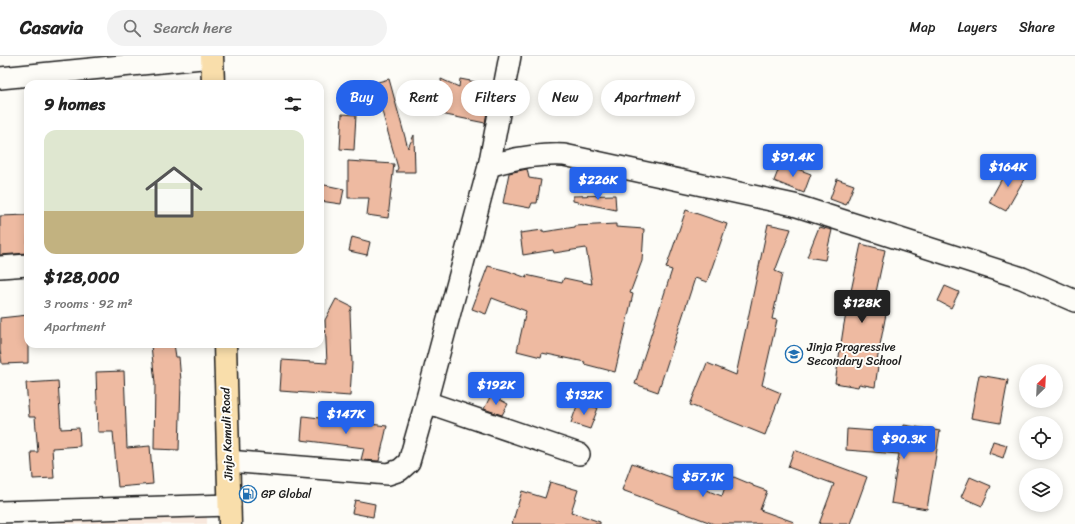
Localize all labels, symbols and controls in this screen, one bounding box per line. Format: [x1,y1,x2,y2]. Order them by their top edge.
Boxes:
search box [107,10,387,46]
text: Casavia [20,11,83,44]
text: Search here [153,15,232,41]
text: Map [910,15,935,40]
text: Layers [957,15,997,40]
text: Share [1019,15,1055,40]
icon: search [121,17,143,39]
chip: Buy [336,80,388,116]
chip: Rent [396,80,453,116]
chip: Filters [461,80,530,116]
chip: New [538,80,593,116]
chip: Apartment [601,80,695,116]
text: 9 homes [44,89,105,119]
icon: filters [282,93,304,115]
pin: $91.4K [760,144,826,178]
text: $91.4K [772,145,814,168]
pin: $164K [980,154,1036,188]
text: $164K [989,155,1027,178]
icon: home [138,156,210,228]
pin: $226K [570,167,626,201]
text: $226K [578,168,618,191]
text: $128,000 [44,262,120,292]
pin: $128K [834,290,890,324]
text: $128K [843,291,881,314]
text: 3 rooms · 92 m² [44,292,133,315]
text: Apartment [44,315,105,338]
place label: Jinja Progressive Secondary School [806,336,902,372]
school or university icon: Jinja Progressive Secondary School [784,344,804,364]
north arrow [1019,364,1063,408]
map controls [1019,364,1063,512]
pin: $192K [468,372,524,406]
text: $192K [477,373,515,396]
pin: $132K [556,382,612,416]
text: $132K [566,383,602,406]
street label: Jinja Kamuli Road [214,387,240,482]
pin: $147K [318,401,374,435]
text: $147K [327,402,365,425]
button: locate [1019,416,1063,460]
pin: $90.3K [871,426,937,460]
text: $90.3K [882,427,926,450]
pin: $57.1K [670,464,736,498]
text: $57.1K [682,465,724,488]
button: layers [1019,468,1063,512]
place label: GP Global [261,483,312,505]
fuel station icon: GP Global [238,484,258,504]

